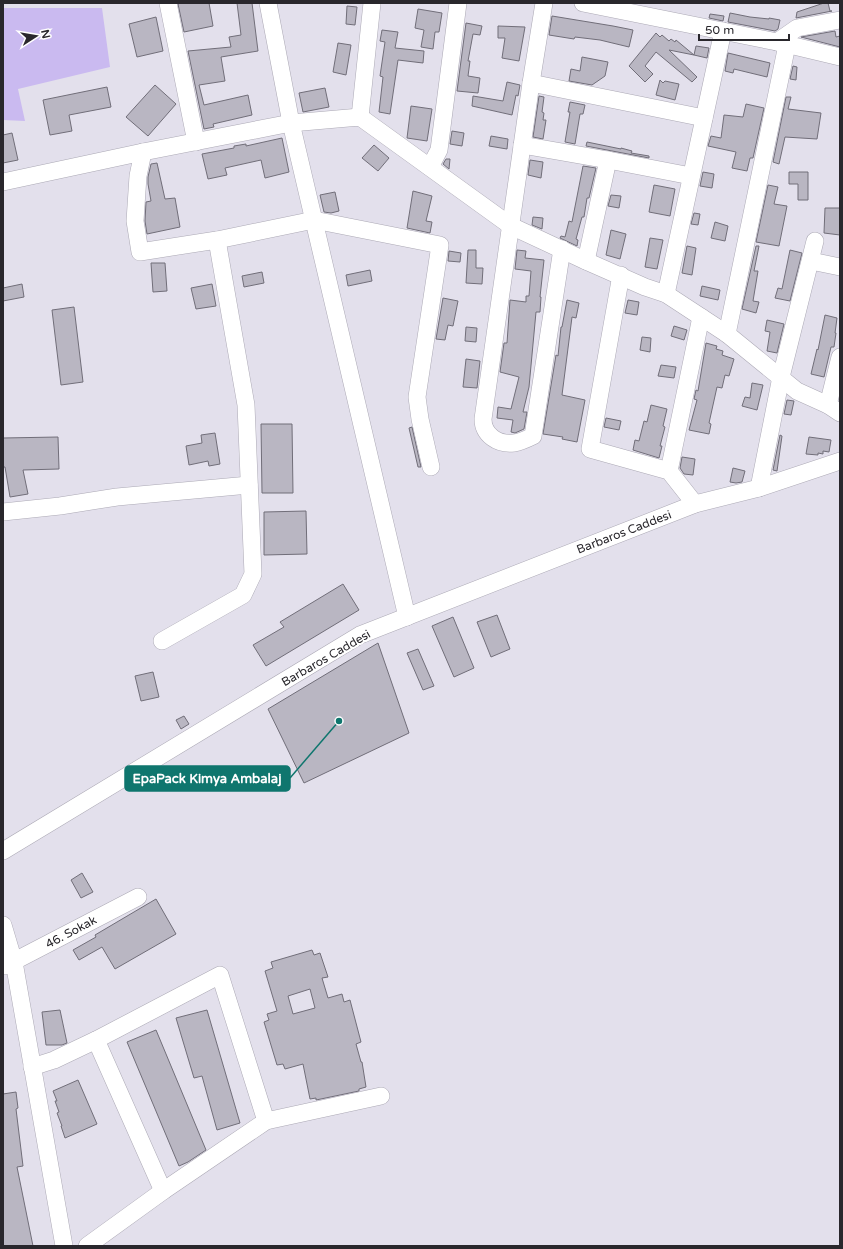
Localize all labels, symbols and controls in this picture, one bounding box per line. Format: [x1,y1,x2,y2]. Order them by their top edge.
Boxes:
north arrow [16,16,56,56]
scale bar [699,16,789,42]
text: 50 m [705,23,734,37]
text: N [38,28,53,40]
street label: Barbaros Caddesi [575,507,673,557]
street label: Barbaros Caddesi [279,627,373,689]
callout: EpaPack Kimya Ambalaj [125,766,290,791]
text: EpaPack Kimya Ambalaj [133,771,281,787]
street label: 46. Sokak [43,913,99,951]

